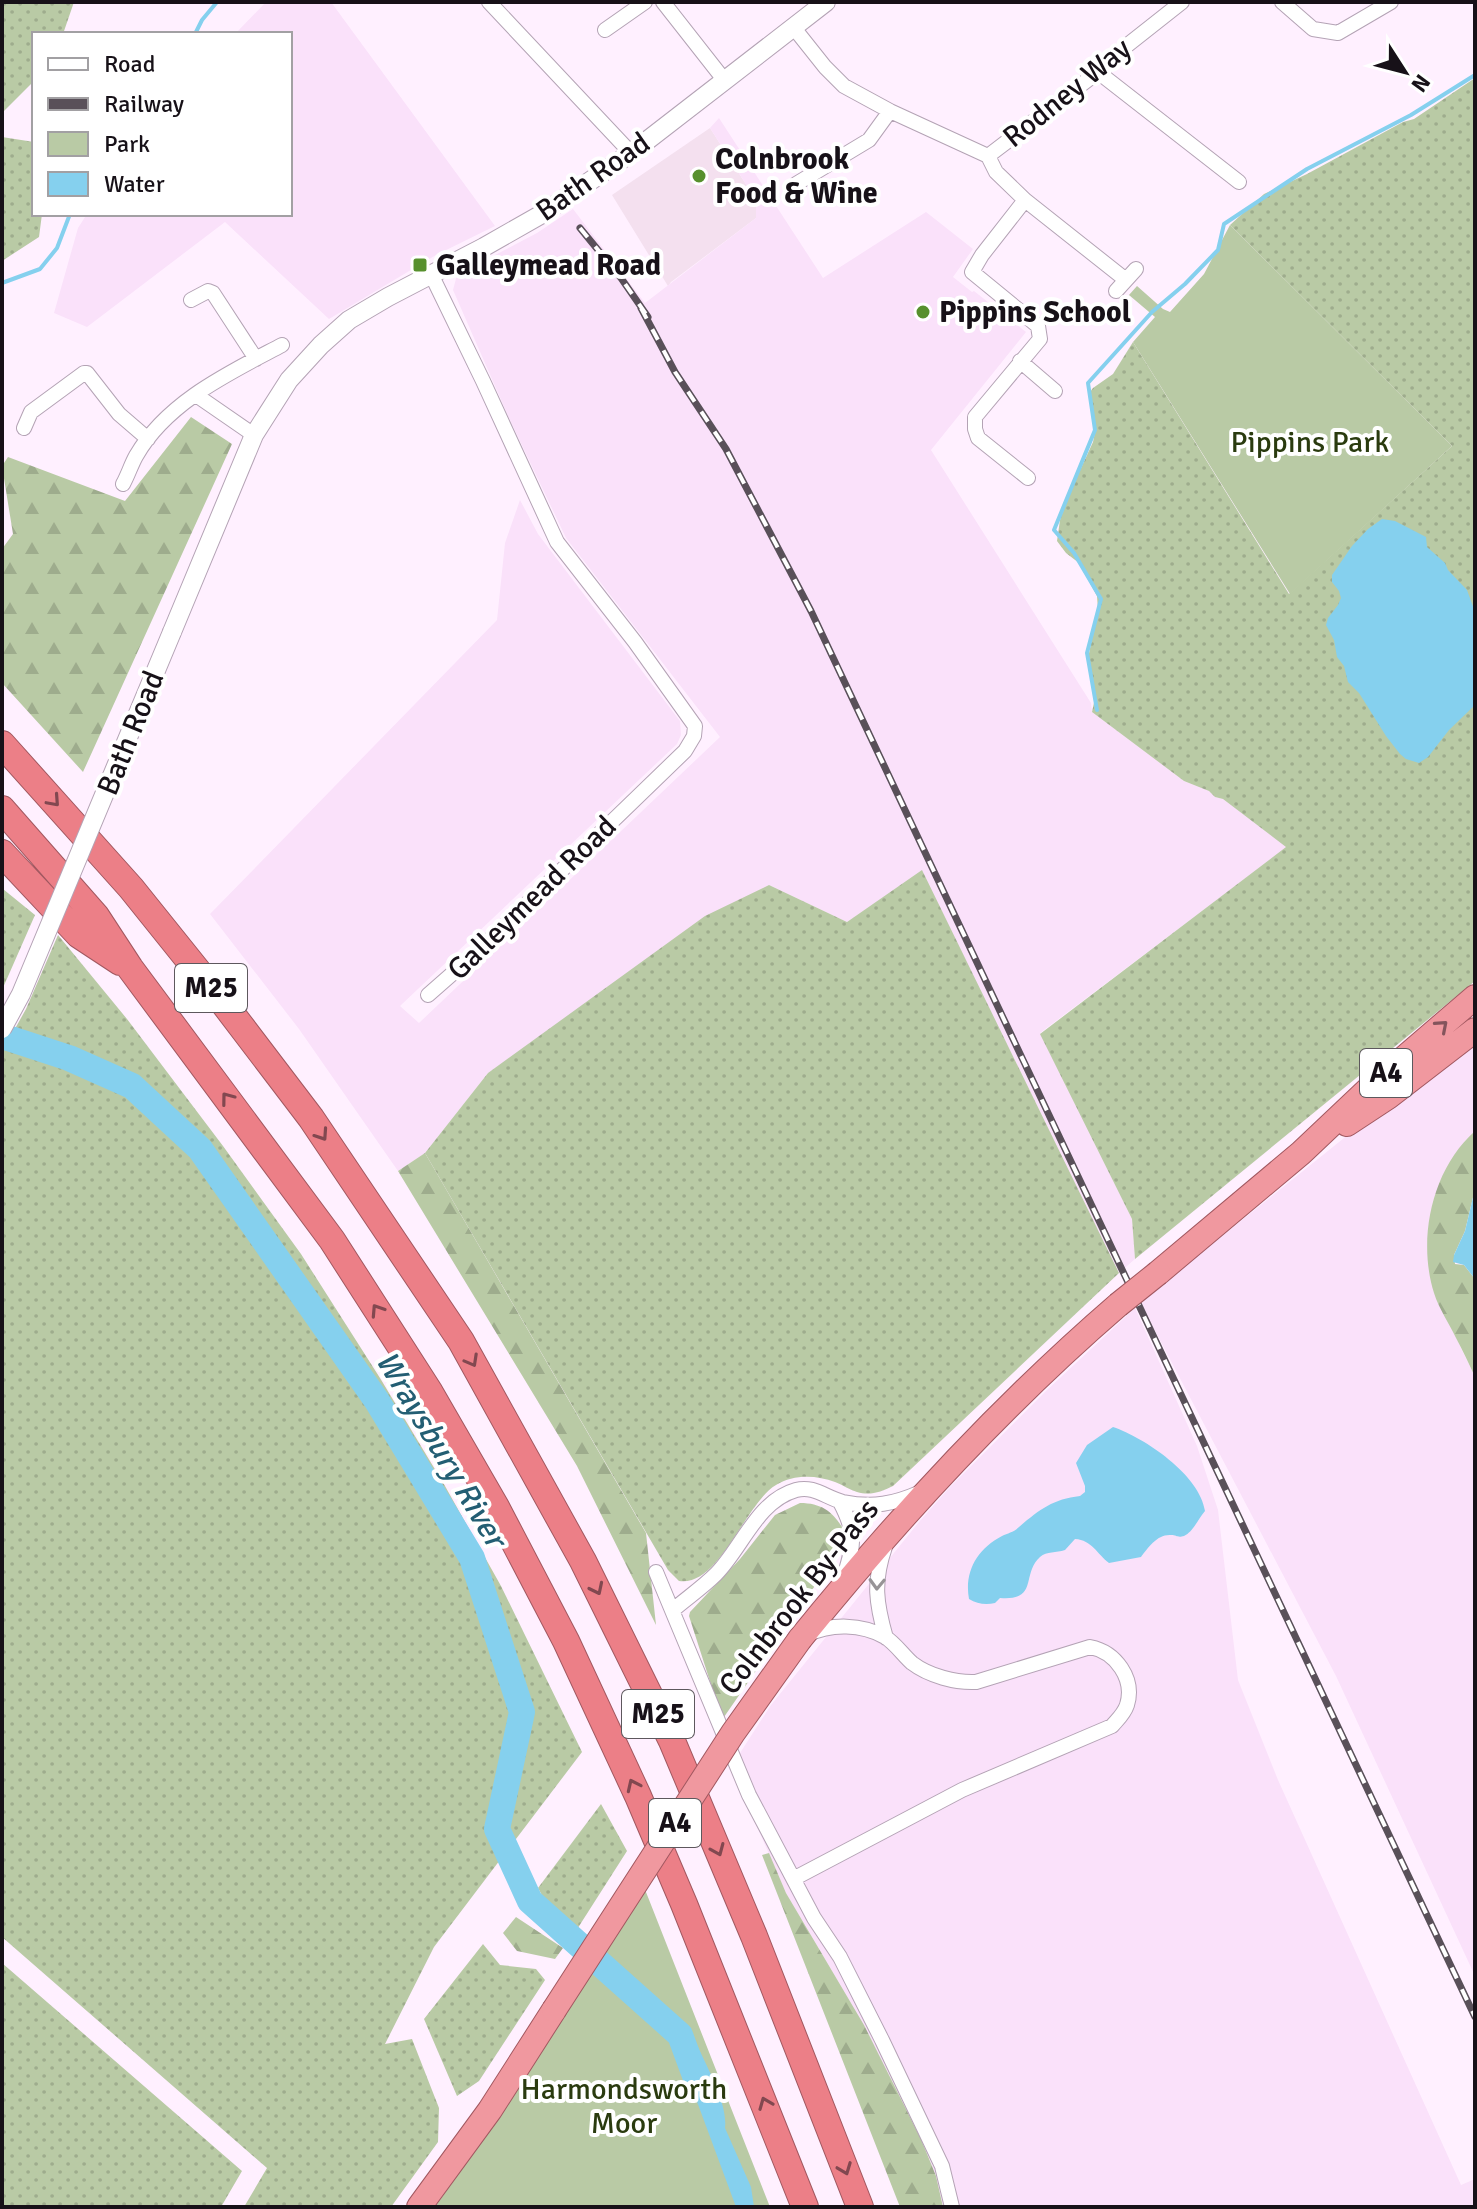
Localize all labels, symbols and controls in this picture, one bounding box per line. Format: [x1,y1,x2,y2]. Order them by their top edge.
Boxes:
street label: Rodney Way [996,30,1138,156]
legend [32,32,292,216]
north arrow [1365,32,1445,112]
text: Road [104,49,155,79]
text: N [1405,69,1436,98]
text: Railway [104,89,184,119]
street label: Bath Road [529,124,657,230]
text: Park [104,129,150,159]
place label: Colnbrook Food & Wine [715,141,878,212]
marker: Colnbrook Food & Wine [690,167,708,185]
text: Water [104,169,165,199]
place label: Galleymead Road [436,247,661,284]
marker: Galleymead Road [411,256,429,274]
place label: Pippins School [939,294,1131,331]
marker: Pippins School [914,303,932,321]
park label: Pippins Park [1231,424,1389,461]
street label: Bath Road [89,665,173,801]
one-way arrow [45,792,59,807]
street label: Galleymead Road [440,808,624,988]
road number: M25 [175,964,247,1012]
one-way arrow [1433,1021,1447,1036]
road number: A4 [1360,1049,1412,1097]
one-way arrow [222,1093,236,1107]
one-way arrow [312,1126,327,1140]
one-way arrow [372,1304,387,1319]
water label: Wraysbury River [367,1344,517,1558]
one-way arrow [462,1352,478,1366]
street label: Colnbrook By-Pass [711,1492,887,1702]
one-way arrow [869,1578,886,1591]
one-way arrow [587,1580,603,1595]
road number: M25 [622,1690,694,1738]
one-way arrow [627,1779,643,1793]
road number: A4 [649,1799,701,1847]
one-way arrow [708,1842,724,1856]
park label: Harmondsworth Moor [521,2071,727,2142]
one-way arrow [758,2097,774,2111]
one-way arrow [835,2162,852,2176]

